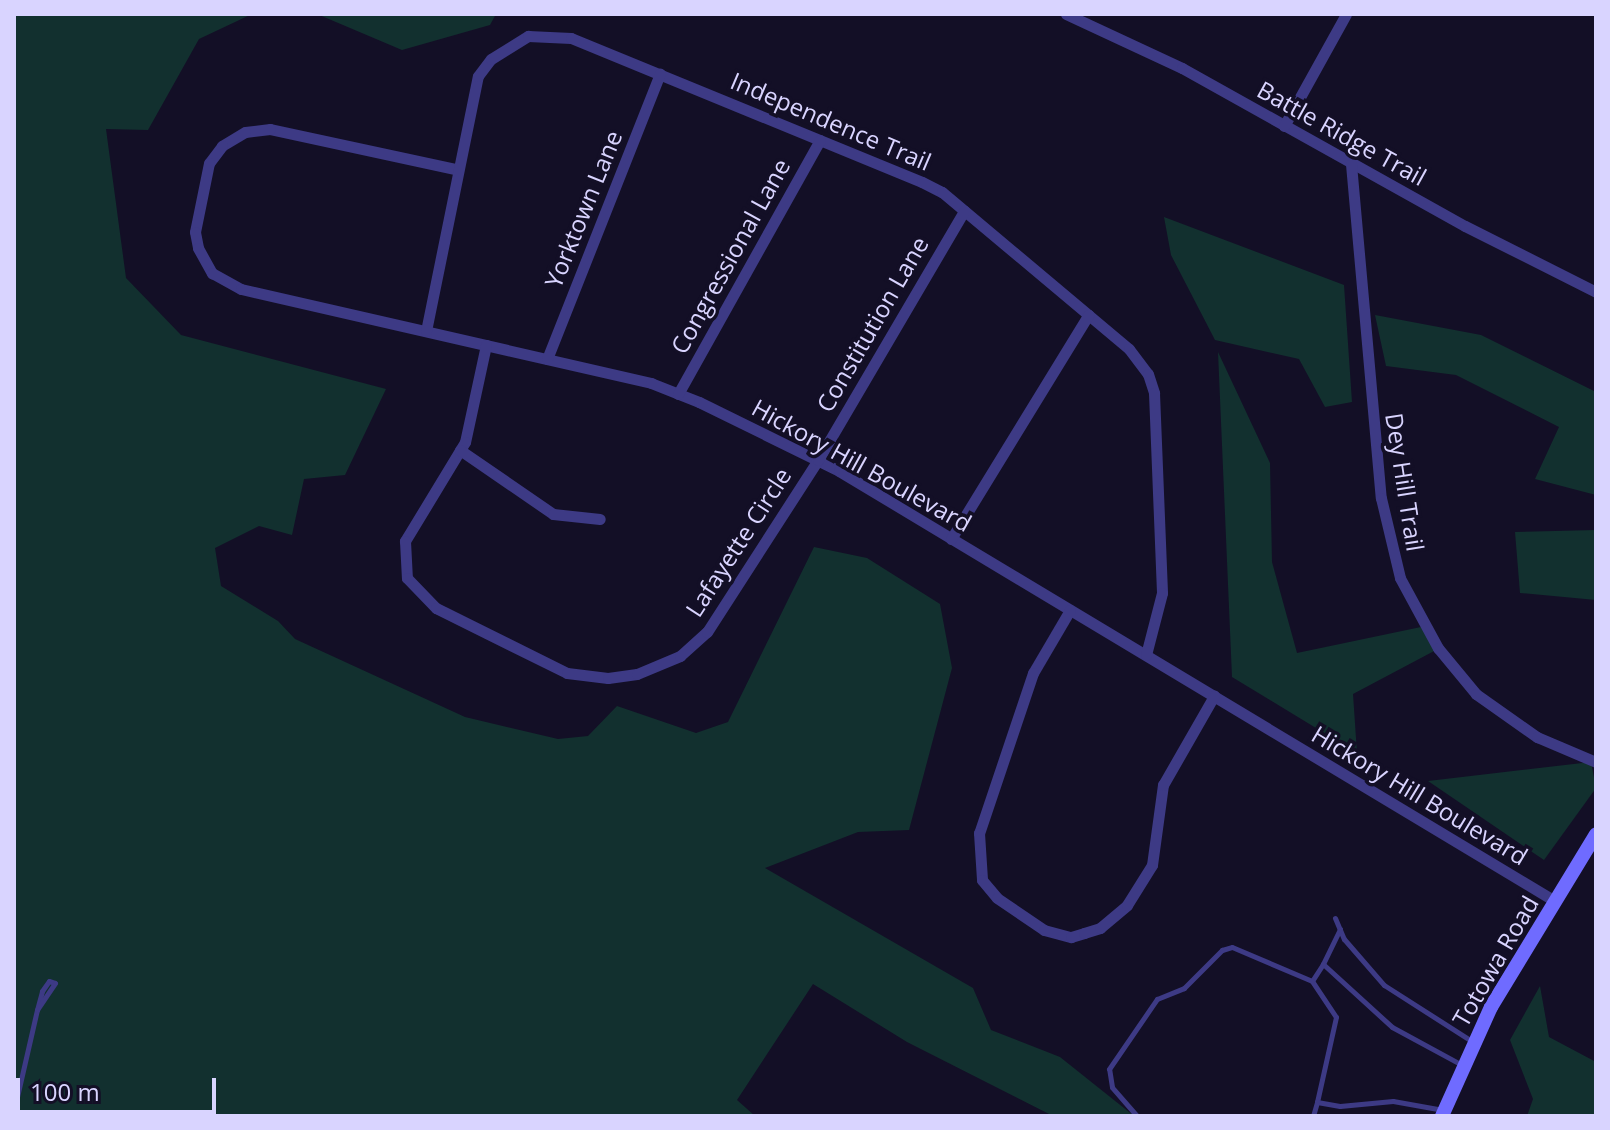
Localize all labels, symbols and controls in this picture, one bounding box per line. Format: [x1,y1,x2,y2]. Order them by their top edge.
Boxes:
street label: Independence Trail [726,66,936,176]
street label: Battle Ridge Trail [1253,75,1431,191]
street label: Yorktown Lane [538,126,628,292]
street label: Congressional Lane [664,154,796,358]
street label: Constitution Lane [810,231,934,417]
street label: Hickory Hill Boulevard [747,393,977,537]
street label: Dey Hill Trail [1380,411,1430,553]
street label: Lafayette Circle [679,462,797,622]
street label: Hickory Hill Boulevard [1307,719,1533,871]
street label: Totowa Road [1446,891,1544,1031]
scale bar [20,1062,220,1112]
text: 100 m [30,1075,100,1108]

